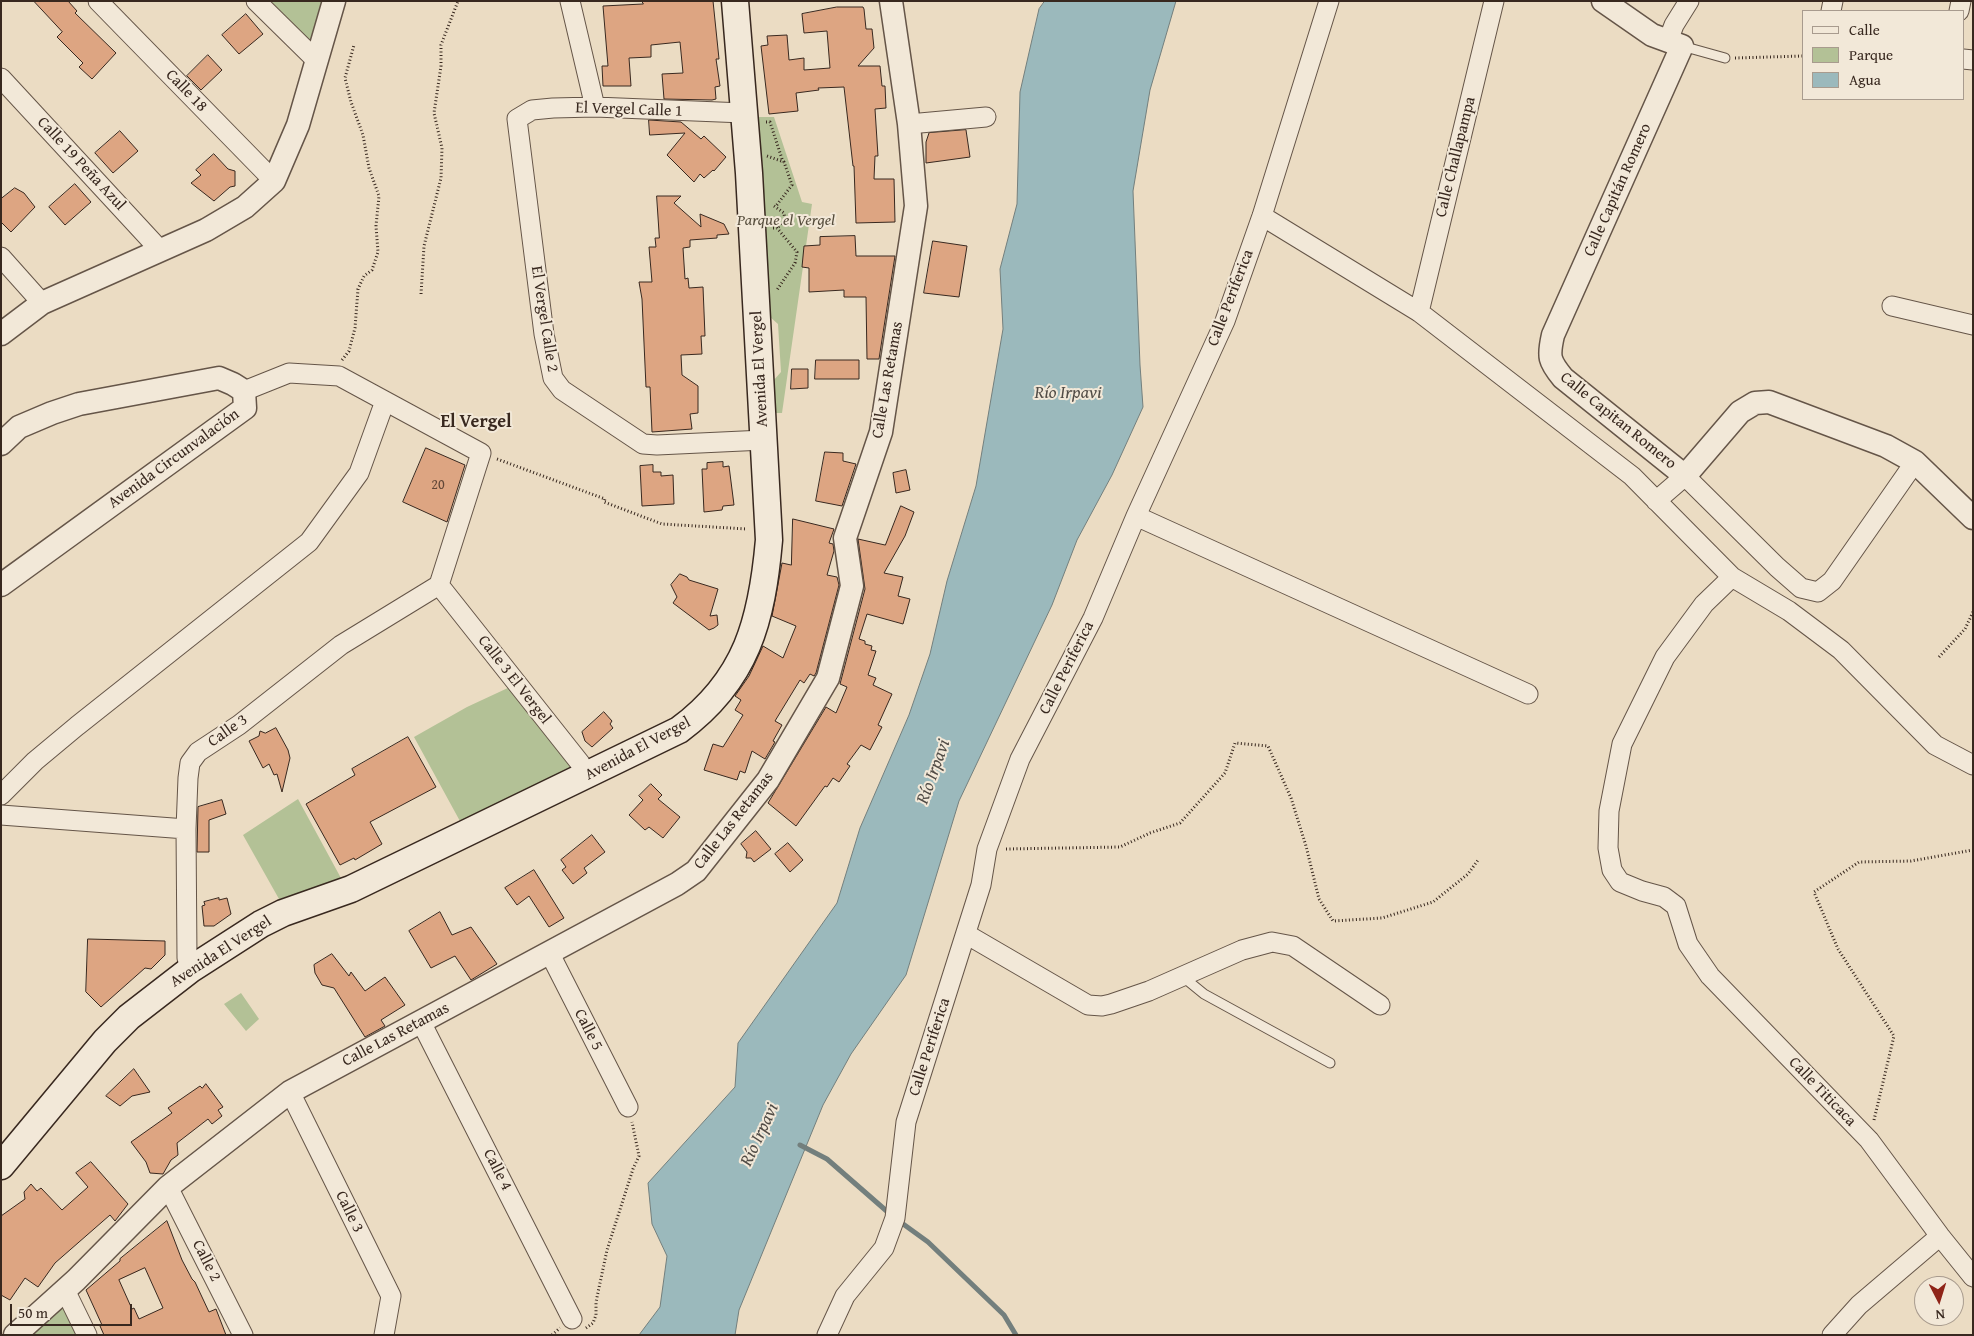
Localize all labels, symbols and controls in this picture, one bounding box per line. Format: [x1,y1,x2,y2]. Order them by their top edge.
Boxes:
legend [1802,10,1964,100]
text: Calle [1849,19,1880,40]
text: Parque [1849,44,1893,65]
street label: Calle 18 [161,66,211,116]
text: Agua [1849,69,1881,90]
street label: Calle Challapampa [1432,95,1480,219]
street label: El Vergel Calle 1 [575,99,683,121]
street label: Calle 19 Peña Azul [33,113,129,215]
street label: Calle Capitán Romero [1580,120,1656,260]
park label: Parque el Vergel [737,211,835,231]
street label: Calle Periferica [1204,247,1258,349]
street label: El Vergel Calle 2 [526,265,562,373]
street label: Avenida El Vergel [747,310,773,428]
street label: Calle Las Retamas [868,320,908,440]
street label: Calle Capitan Romero [1556,368,1680,474]
water label: Río Irpavi [1034,382,1102,404]
street label: Avenida Circunvalación [105,405,243,513]
district label: El Vergel [440,411,512,433]
house number: 20 [431,477,445,493]
street label: Calle Periferica [1035,618,1099,718]
street label: Calle 3 El Vergel [473,632,555,728]
street label: Calle 3 [204,711,252,751]
street label: Avenida El Vergel [582,713,694,785]
water label: Río Irpavi [912,737,956,807]
street label: Calle Las Retamas [690,768,778,874]
street label: Avenida El Vergel [167,912,275,992]
street label: Calle Periferica [905,996,955,1098]
street label: Calle Las Retamas [339,999,453,1071]
street label: Calle 5 [569,1006,607,1054]
street label: Calle Titicaca [1784,1053,1860,1131]
water label: Río Irpavi [736,1100,784,1170]
street label: Calle 4 [478,1146,516,1194]
street label: Calle 3 [331,1188,367,1236]
street label: Calle 2 [187,1237,225,1285]
north arrow [1914,1276,1964,1326]
scale bar [12,1294,135,1326]
text: 50 m [18,1302,48,1323]
text: N [1935,1305,1946,1325]

